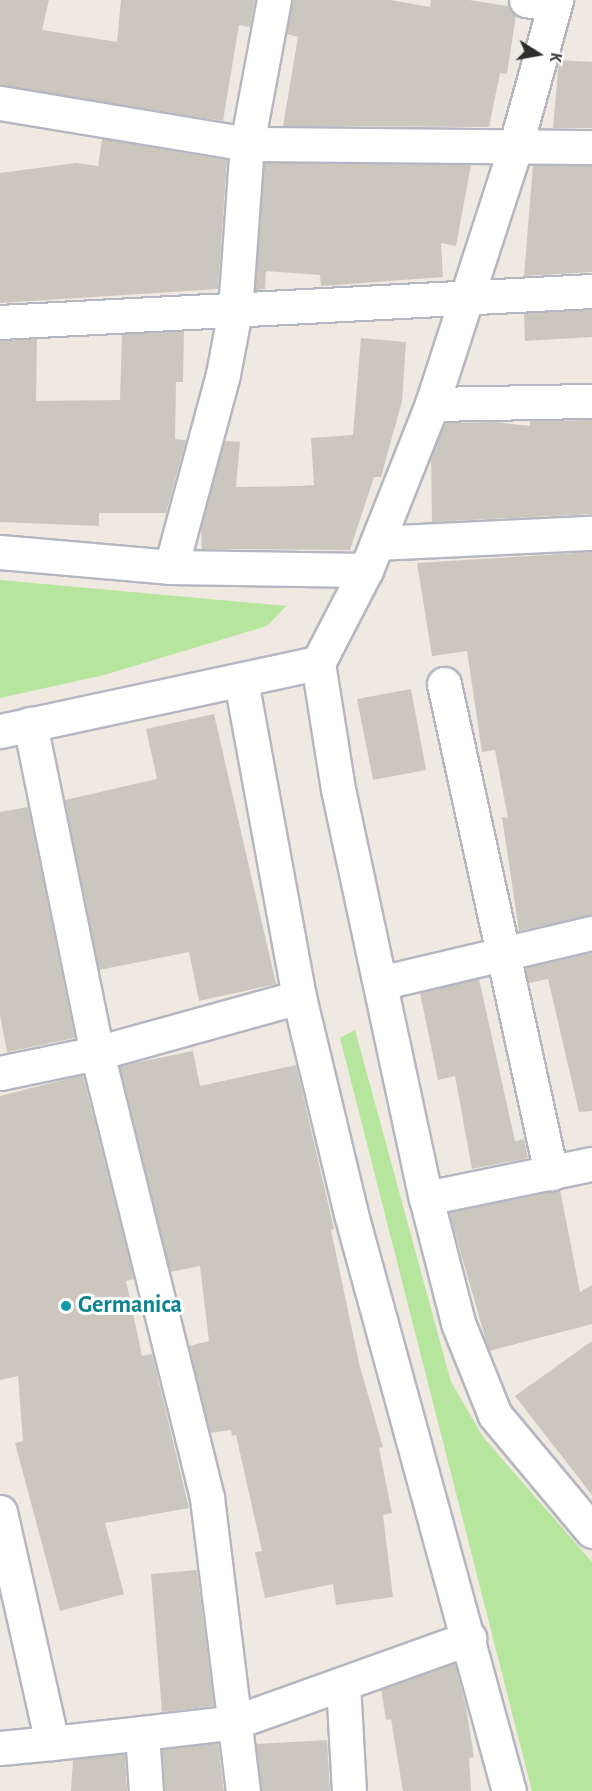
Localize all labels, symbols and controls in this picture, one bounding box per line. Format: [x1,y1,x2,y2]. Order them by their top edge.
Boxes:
north arrow [508,24,568,84]
text: K [547,51,564,64]
place label: Germanica [78,1292,182,1320]
marker: Germanica [59,1299,73,1313]

